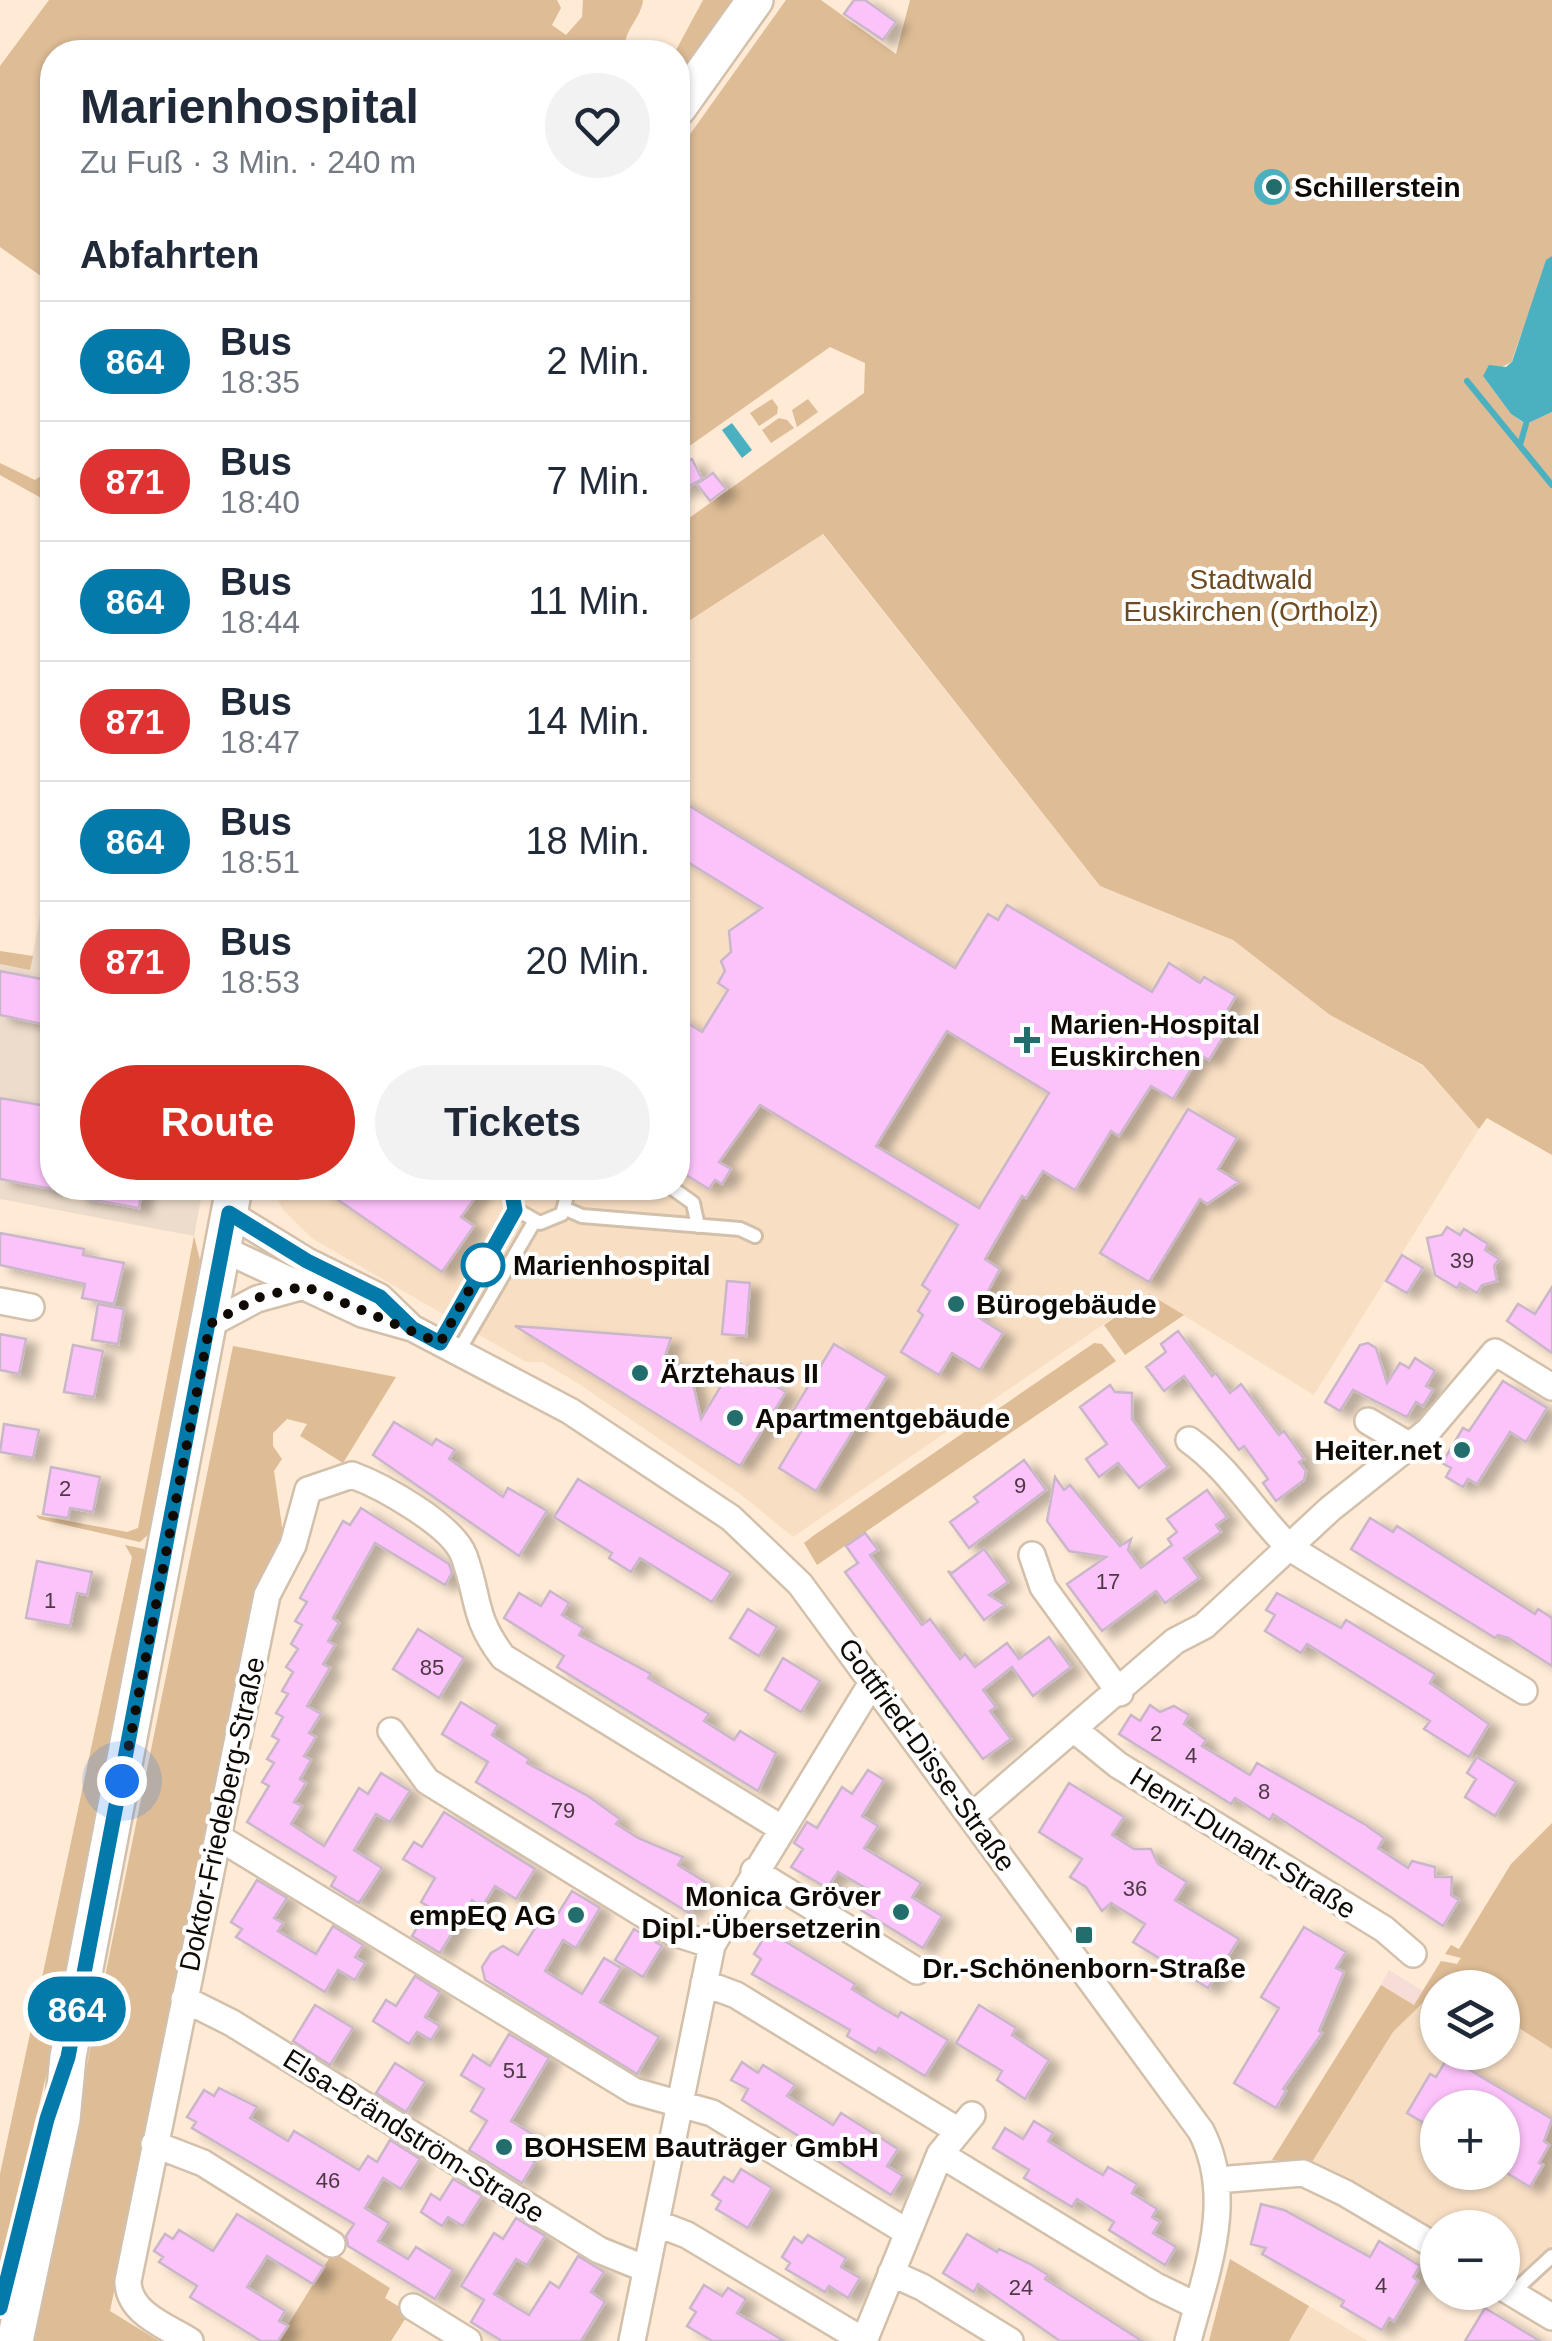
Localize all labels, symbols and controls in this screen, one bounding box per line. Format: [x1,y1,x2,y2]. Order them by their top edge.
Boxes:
button: heart [545,73,650,178]
text: Marienhospital [80,80,419,133]
text: Zu Fuß · 3 Min. · 240 m [80,144,416,180]
place label: Schillerstein [1294,172,1461,203]
marker: Schillerstein [1263,176,1285,198]
text: Abfahrten [80,234,259,276]
text: Bus [220,321,292,363]
text: 2 Min. [547,340,650,382]
text: 864 [106,342,164,381]
text: 18:35 [220,364,300,400]
text: Bus [220,441,292,483]
text: 7 Min. [547,460,650,502]
text: 871 [106,462,164,501]
text: 18:40 [220,484,300,520]
text: Bus [220,561,292,603]
park label: Stadtwald Euskirchen (Ortholz) [1123,564,1379,627]
text: 11 Min. [528,580,650,622]
text: 864 [106,582,164,621]
text: 18:44 [220,604,300,640]
text: Bus [220,681,292,723]
text: 14 Min. [525,700,650,742]
text: 871 [106,702,164,741]
text: 18:47 [220,724,300,760]
text: Bus [220,801,292,843]
text: 18 Min. [525,820,650,862]
text: 864 [106,822,164,861]
text: 18:51 [220,844,300,880]
text: Bus [220,921,292,963]
text: 20 Min. [525,940,650,982]
text: 871 [106,942,164,981]
text: 18:53 [220,964,300,1000]
place label: Marien-Hospital Euskirchen [1050,1009,1260,1072]
marker: Marien-Hospital Euskirchen [1014,1027,1040,1053]
button: Route [80,1065,355,1180]
button: Tickets [375,1065,650,1180]
marker: Marienhospital [462,1244,504,1286]
house number: 39 [1450,1248,1474,1273]
place label: Marienhospital [513,1250,711,1281]
place label: Bürogebäude [976,1289,1156,1320]
marker: Bürogebäude [945,1293,967,1315]
place label: Ärztehaus II [660,1358,819,1389]
marker: Ärztehaus II [629,1362,651,1384]
place label: Apartmentgebäude [755,1403,1010,1434]
marker: Apartmentgebäude [724,1407,746,1429]
place label: Heiter.net [1314,1435,1442,1466]
marker: Heiter.net [1451,1439,1473,1461]
house number: 9 [1014,1473,1026,1498]
house number: 2 [59,1476,71,1501]
house number: 17 [1096,1569,1120,1594]
house number: 1 [44,1588,56,1613]
street label: Gottfried-Disse-Straße [832,1633,1022,1877]
street label: Doktor-Friedeberg-Straße [174,1654,270,1974]
house number: 85 [420,1655,444,1680]
house number: 2 [1150,1721,1162,1746]
house number: 4 [1185,1743,1197,1768]
your location [97,1756,147,1806]
street label: Henri-Dunant-Straße [1125,1761,1361,1925]
house number: 8 [1258,1779,1270,1804]
house number: 79 [551,1798,575,1823]
house number: 36 [1123,1876,1147,1901]
place label: Monica Gröver Dipl.-Übersetzerin [641,1881,881,1944]
place label: empEQ AG [409,1900,556,1931]
marker: Monica Gröver Dipl.-Übersetzerin [890,1901,912,1923]
marker: empEQ AG [565,1904,587,1926]
marker: Dr.-Schönenborn-Straße [1073,1924,1095,1946]
place label: Dr.-Schönenborn-Straße [922,1953,1246,1984]
map controls [1420,1970,1520,2310]
button: layers [1420,1970,1520,2070]
line badge: 864 [20,1976,134,2042]
text: 864 [48,1990,106,2029]
street label: Elsa-Brändström-Straße [278,2043,550,2229]
house number: 51 [503,2058,527,2083]
button: + [1420,2090,1520,2190]
place label: BOHSEM Bauträger GmbH [524,2132,879,2163]
marker: BOHSEM Bauträger GmbH [493,2136,515,2158]
house number: 46 [316,2168,340,2193]
button: − [1420,2210,1520,2310]
house number: 4 [1375,2273,1387,2298]
house number: 24 [1009,2275,1033,2300]

